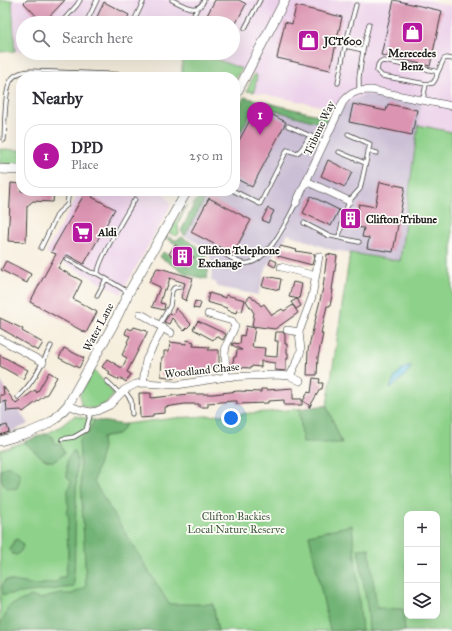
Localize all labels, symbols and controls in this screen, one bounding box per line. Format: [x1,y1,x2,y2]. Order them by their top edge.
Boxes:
search box [16,16,240,60]
shop icon: Merecedes Benz [399,20,425,46]
icon: search [30,27,52,49]
shop icon: JCT600 [296,28,322,54]
text: Search here [62,29,133,47]
place label: JCT600 [322,35,362,49]
place label: Merecedes Benz [388,47,436,73]
text: Nearby [32,88,83,109]
street label: Tribune Way [301,98,338,157]
pin: 1 [247,102,273,135]
text: DPD [71,139,103,157]
text: 1 [43,148,49,164]
text: 250 m [189,148,223,164]
text: Place [71,157,98,173]
building icon: Clifton Tribune [338,206,364,232]
place label: Clifton Tribune [366,213,438,226]
supermarket icon: Aldi [69,219,95,245]
place label: Aldi [97,226,118,239]
building icon: Clifton Telephone Exchange [169,243,195,269]
place label: Clifton Telephone Exchange [198,244,280,270]
street label: Water Lane [80,300,117,354]
street label: Woodland Chase [164,360,240,381]
your location [221,408,241,428]
park label: Clifton Backies Local Nature Reserve [187,510,285,536]
map controls [404,511,440,619]
button: + [404,511,440,547]
button: − [404,547,440,583]
button: layers [404,583,440,619]

